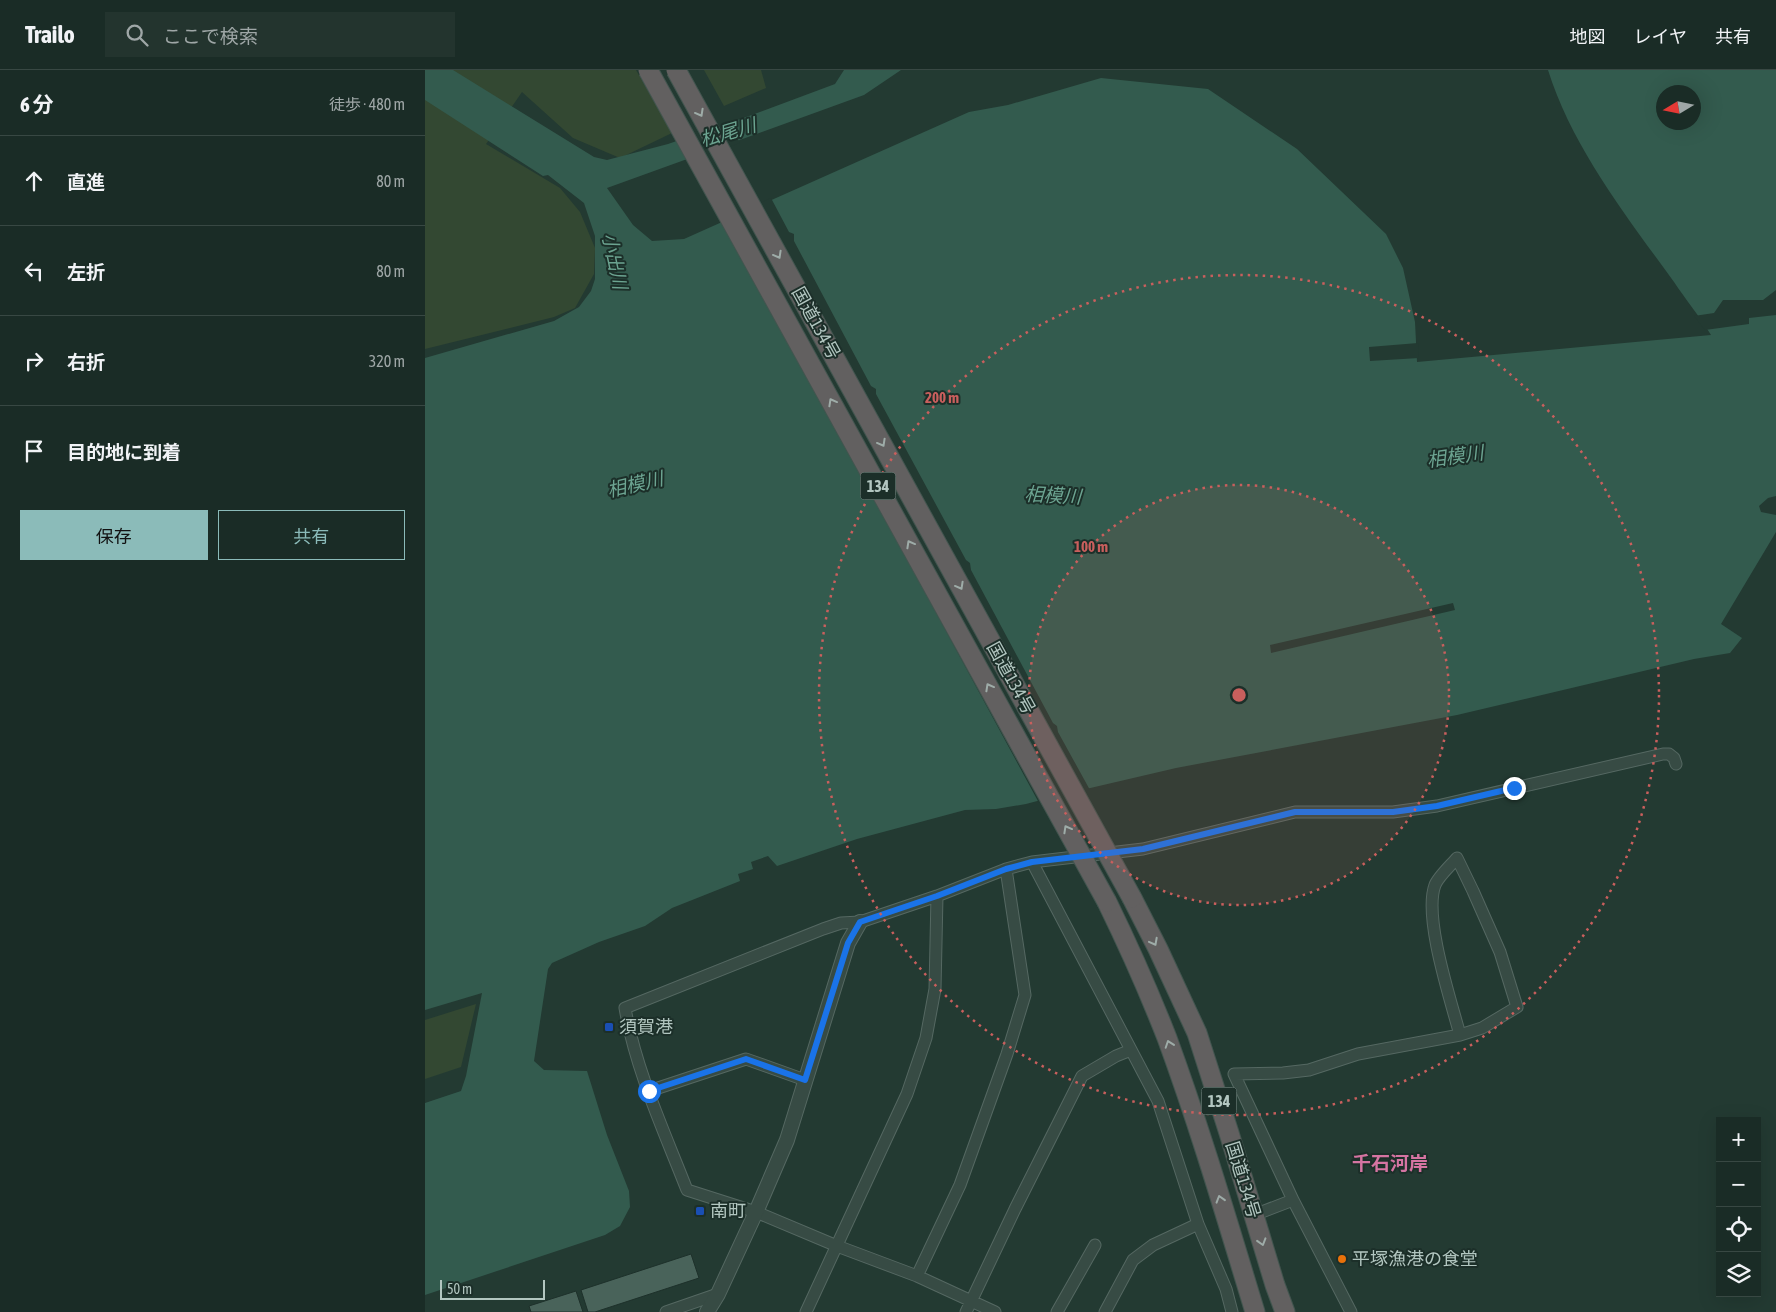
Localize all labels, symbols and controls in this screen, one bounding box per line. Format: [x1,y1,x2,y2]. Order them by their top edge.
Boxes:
search box [105,12,455,57]
text: Trailo [25,21,75,48]
icon: search [123,21,151,49]
text: ここで検索 [163,25,258,47]
text: 地図 [1570,26,1606,47]
text: レイヤ [1634,26,1687,47]
text: 共有 [1715,26,1751,47]
north arrow [1656,85,1701,130]
text: 6 分 [20,92,54,116]
text: 徒歩 · 480 m [329,95,405,113]
one-way arrow [693,107,703,116]
water label: 松尾川 [698,113,760,150]
icon: ahead [20,167,48,195]
text: 直進 [67,171,105,193]
text: 80 m [376,172,405,190]
water label: 小出川 [598,231,632,293]
one-way arrow [772,250,782,259]
icon: left [20,257,48,285]
text: 左折 [67,261,105,283]
text: 80 m [376,262,405,280]
street label: 国道134号 [788,283,845,363]
icon: right [20,347,48,375]
text: 右折 [67,351,105,373]
text: 320 m [369,352,405,370]
text: 200 m [925,389,959,406]
one-way arrow [828,398,838,407]
icon: arrive [20,437,48,465]
one-way arrow [876,438,886,447]
text: 目的地に到着 [67,441,181,463]
water label: 相模川 [1425,441,1487,471]
water label: 相模川 [605,466,667,501]
road number: 134 [861,472,895,500]
water label: 相模川 [1024,483,1084,508]
button: 保存 [20,510,208,560]
button: 共有 [218,510,405,560]
text: 100 m [1074,538,1108,555]
one-way arrow [907,540,917,549]
one-way arrow [954,580,964,589]
street label: 国道134号 [983,638,1040,718]
one-way arrow [985,683,995,692]
centre of rings [1230,686,1248,704]
route end [1503,777,1526,800]
one-way arrow [1063,825,1073,834]
one-way arrow [1148,936,1158,945]
place label: 須賀港 [619,1016,673,1037]
marker: 須賀港 [603,1021,615,1033]
one-way arrow [1165,1041,1175,1049]
route start [638,1080,661,1103]
road number: 134 [1201,1088,1237,1114]
map controls [1716,1117,1761,1297]
button: + [1716,1117,1761,1162]
street label: 国道134号 [1222,1139,1265,1221]
district label: 千石河岸 [1352,1152,1428,1174]
button: − [1716,1162,1761,1207]
one-way arrow [1216,1195,1226,1203]
place label: 南町 [710,1200,746,1221]
marker: 南町 [694,1205,706,1217]
button: locate [1716,1207,1761,1252]
one-way arrow [1257,1238,1267,1246]
place label: 平塚漁港の食堂 [1352,1248,1478,1269]
button: layers [1716,1252,1761,1297]
marker: 平塚漁港の食堂 [1336,1253,1348,1265]
scale bar [440,1277,545,1300]
text: 50 m [447,1281,472,1297]

